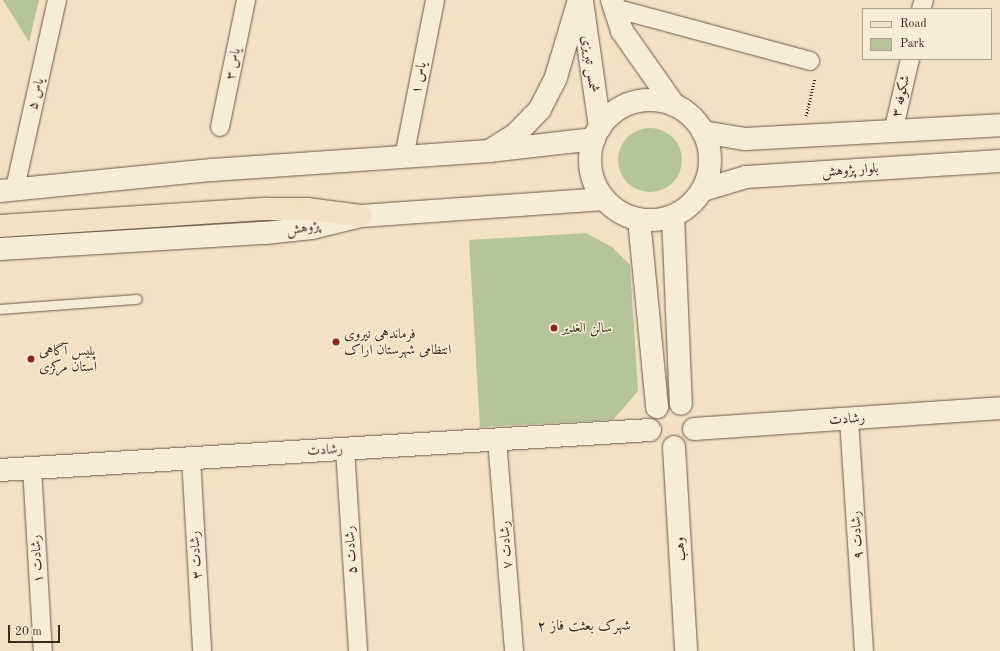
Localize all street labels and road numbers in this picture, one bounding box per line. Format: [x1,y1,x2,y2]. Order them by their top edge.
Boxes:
street label: شمس تبریزی [578,34,602,94]
street label: یاس ۳ [222,47,244,81]
street label: یاس ۱ [408,61,430,95]
street label: شکوفه ۳ [888,73,914,119]
street label: یاس ۵ [24,77,48,111]
street label: بلوار پژوهش [821,160,879,180]
street label: پژوهش [285,217,321,239]
street label: رشادت [828,409,866,429]
street label: رشادت [306,440,344,460]
street label: رشادت ۹ [847,510,867,560]
street label: رشادت ۷ [496,520,516,570]
street label: رشادت ۵ [341,525,361,575]
street label: رشادت ۳ [186,530,206,580]
street label: رشادت ۱ [27,534,47,584]
street label: وهب [671,536,689,562]

